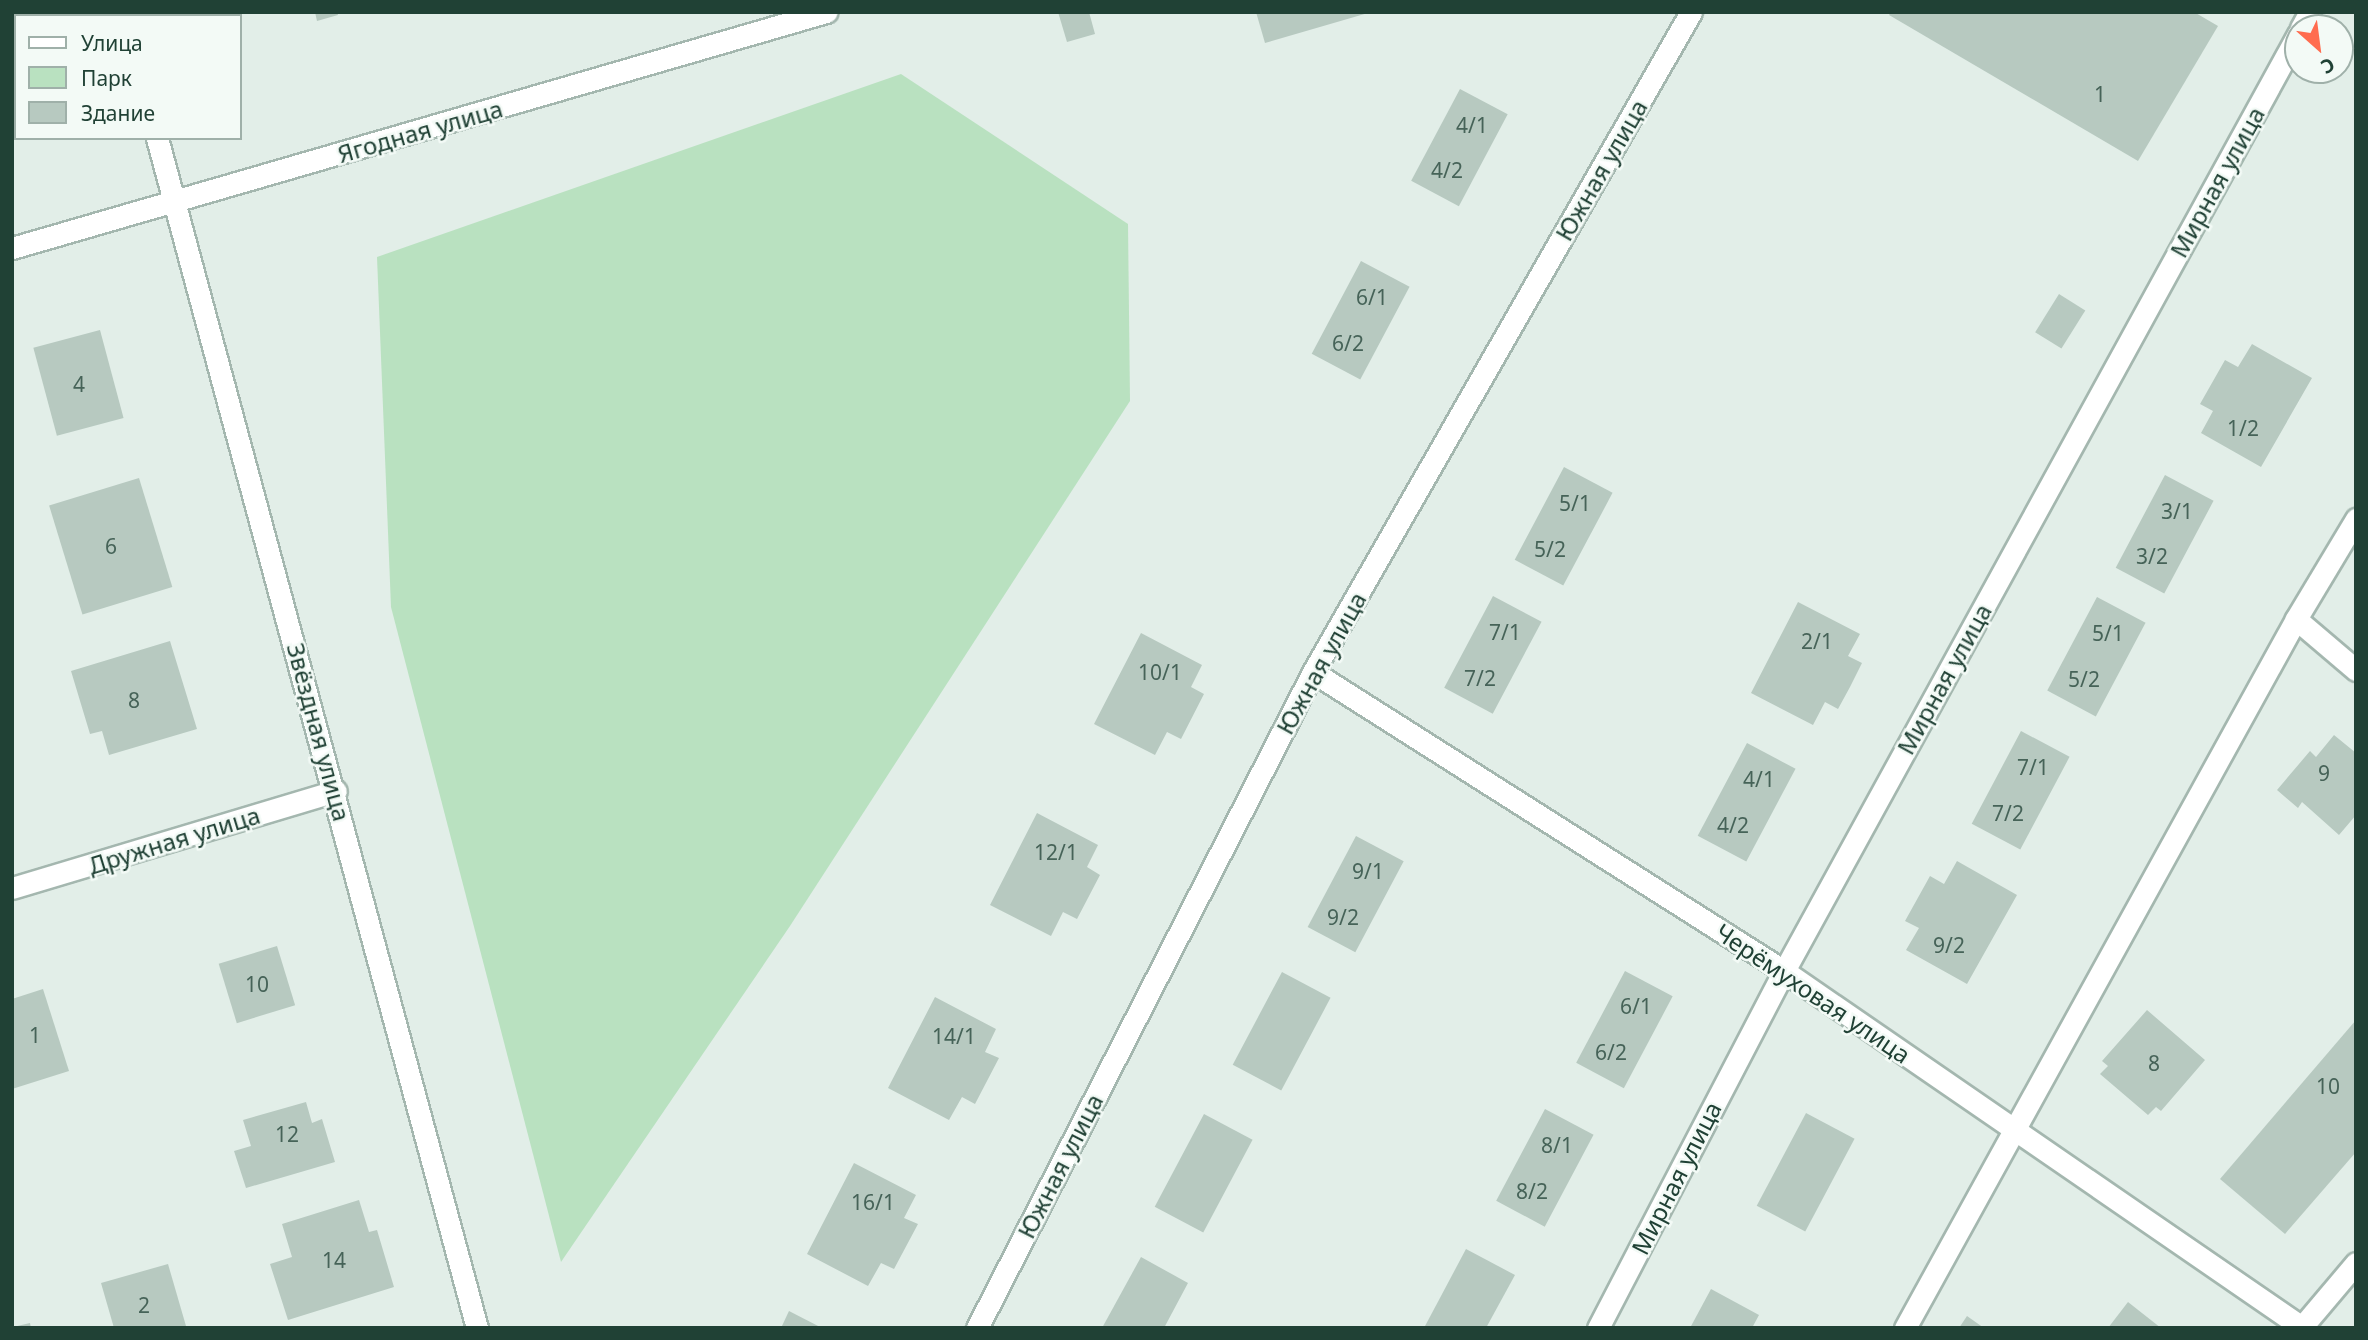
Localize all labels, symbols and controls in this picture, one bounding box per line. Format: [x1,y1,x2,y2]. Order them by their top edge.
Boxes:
legend [14,14,242,140]
north arrow [2284,14,2354,84]
text: Улица [81,29,143,57]
text: С [2316,51,2339,80]
text: Парк [81,64,132,92]
house number: 1 [2094,81,2106,107]
street label: Ягодная улица [334,94,506,168]
street label: Южная улица [1549,94,1653,246]
text: Здание [81,99,155,127]
street label: Мирная улица [2164,102,2270,262]
house number: 4/1 [1456,112,1488,138]
house number: 4/2 [1431,157,1463,183]
house number: 6/1 [1356,284,1388,310]
house number: 6/2 [1332,330,1364,356]
house number: 4 [73,371,85,397]
house number: 1/2 [2227,415,2259,441]
house number: 5/1 [1559,490,1591,516]
house number: 3/1 [2161,498,2193,524]
house number: 6 [105,533,117,559]
house number: 5/2 [1534,536,1566,562]
house number: 3/2 [2136,543,2168,569]
street label: Южная улица [1270,587,1372,739]
street label: Мирная улица [1891,599,1997,759]
house number: 7/1 [1489,619,1521,645]
house number: 5/1 [2092,620,2124,646]
house number: 2/1 [1801,628,1833,654]
street label: Звёздная улица [281,640,357,824]
house number: 10/1 [1138,659,1182,685]
house number: 7/2 [1464,665,1496,691]
house number: 5/2 [2068,666,2100,692]
house number: 8 [128,687,140,713]
house number: 7/1 [2017,754,2049,780]
house number: 9 [2318,760,2330,786]
house number: 4/1 [1743,766,1775,792]
street label: Дружная улица [85,800,263,880]
house number: 7/2 [1992,800,2024,826]
house number: 4/2 [1717,812,1749,838]
house number: 12/1 [1034,839,1078,865]
house number: 9/1 [1352,858,1384,884]
house number: 9/2 [1327,904,1359,930]
street label: Черёмуховая улица [1710,917,1916,1069]
house number: 9/2 [1933,932,1965,958]
house number: 10 [245,971,269,997]
house number: 6/1 [1620,993,1652,1019]
house number: 1 [29,1022,41,1048]
house number: 14/1 [932,1023,976,1049]
house number: 6/2 [1595,1039,1627,1065]
house number: 8 [2148,1050,2160,1076]
house number: 10 [2316,1073,2340,1099]
street label: Южная улица [1011,1089,1109,1243]
street label: Мирная улица [1625,1097,1727,1259]
house number: 12 [275,1121,299,1147]
house number: 8/1 [1541,1132,1573,1158]
house number: 8/2 [1516,1178,1548,1204]
house number: 16/1 [851,1189,895,1215]
house number: 14 [322,1247,346,1273]
house number: 2 [138,1292,150,1318]

